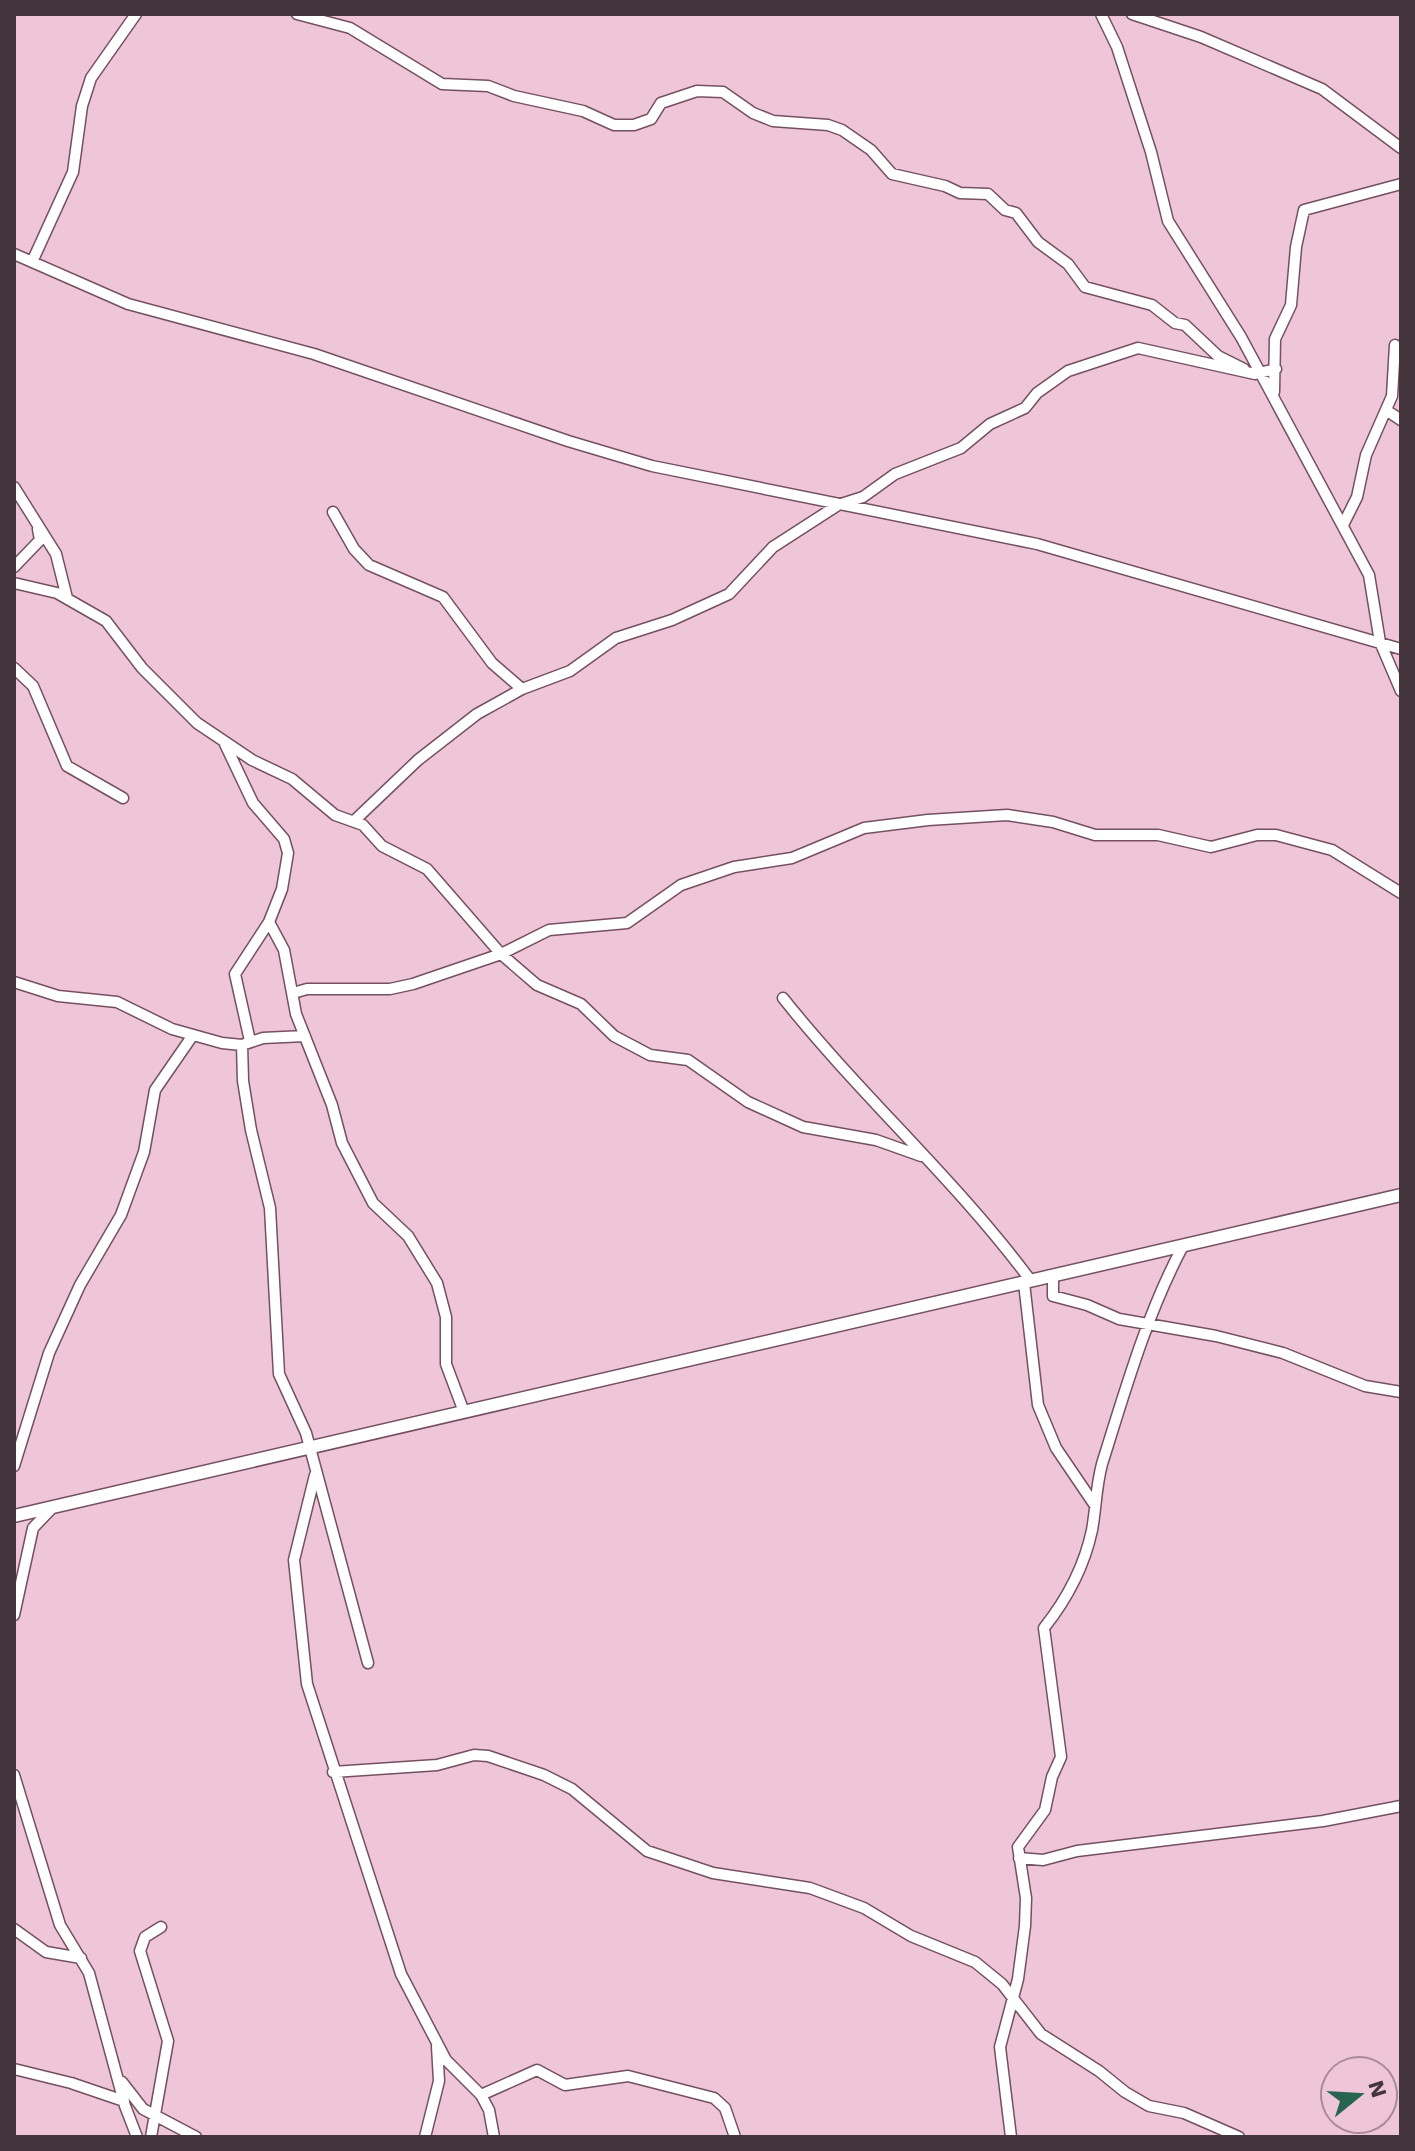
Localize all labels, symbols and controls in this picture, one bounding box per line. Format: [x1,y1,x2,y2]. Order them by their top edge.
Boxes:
north arrow [1319,2055,1399,2135]
text: N [1363,2077,1392,2101]

